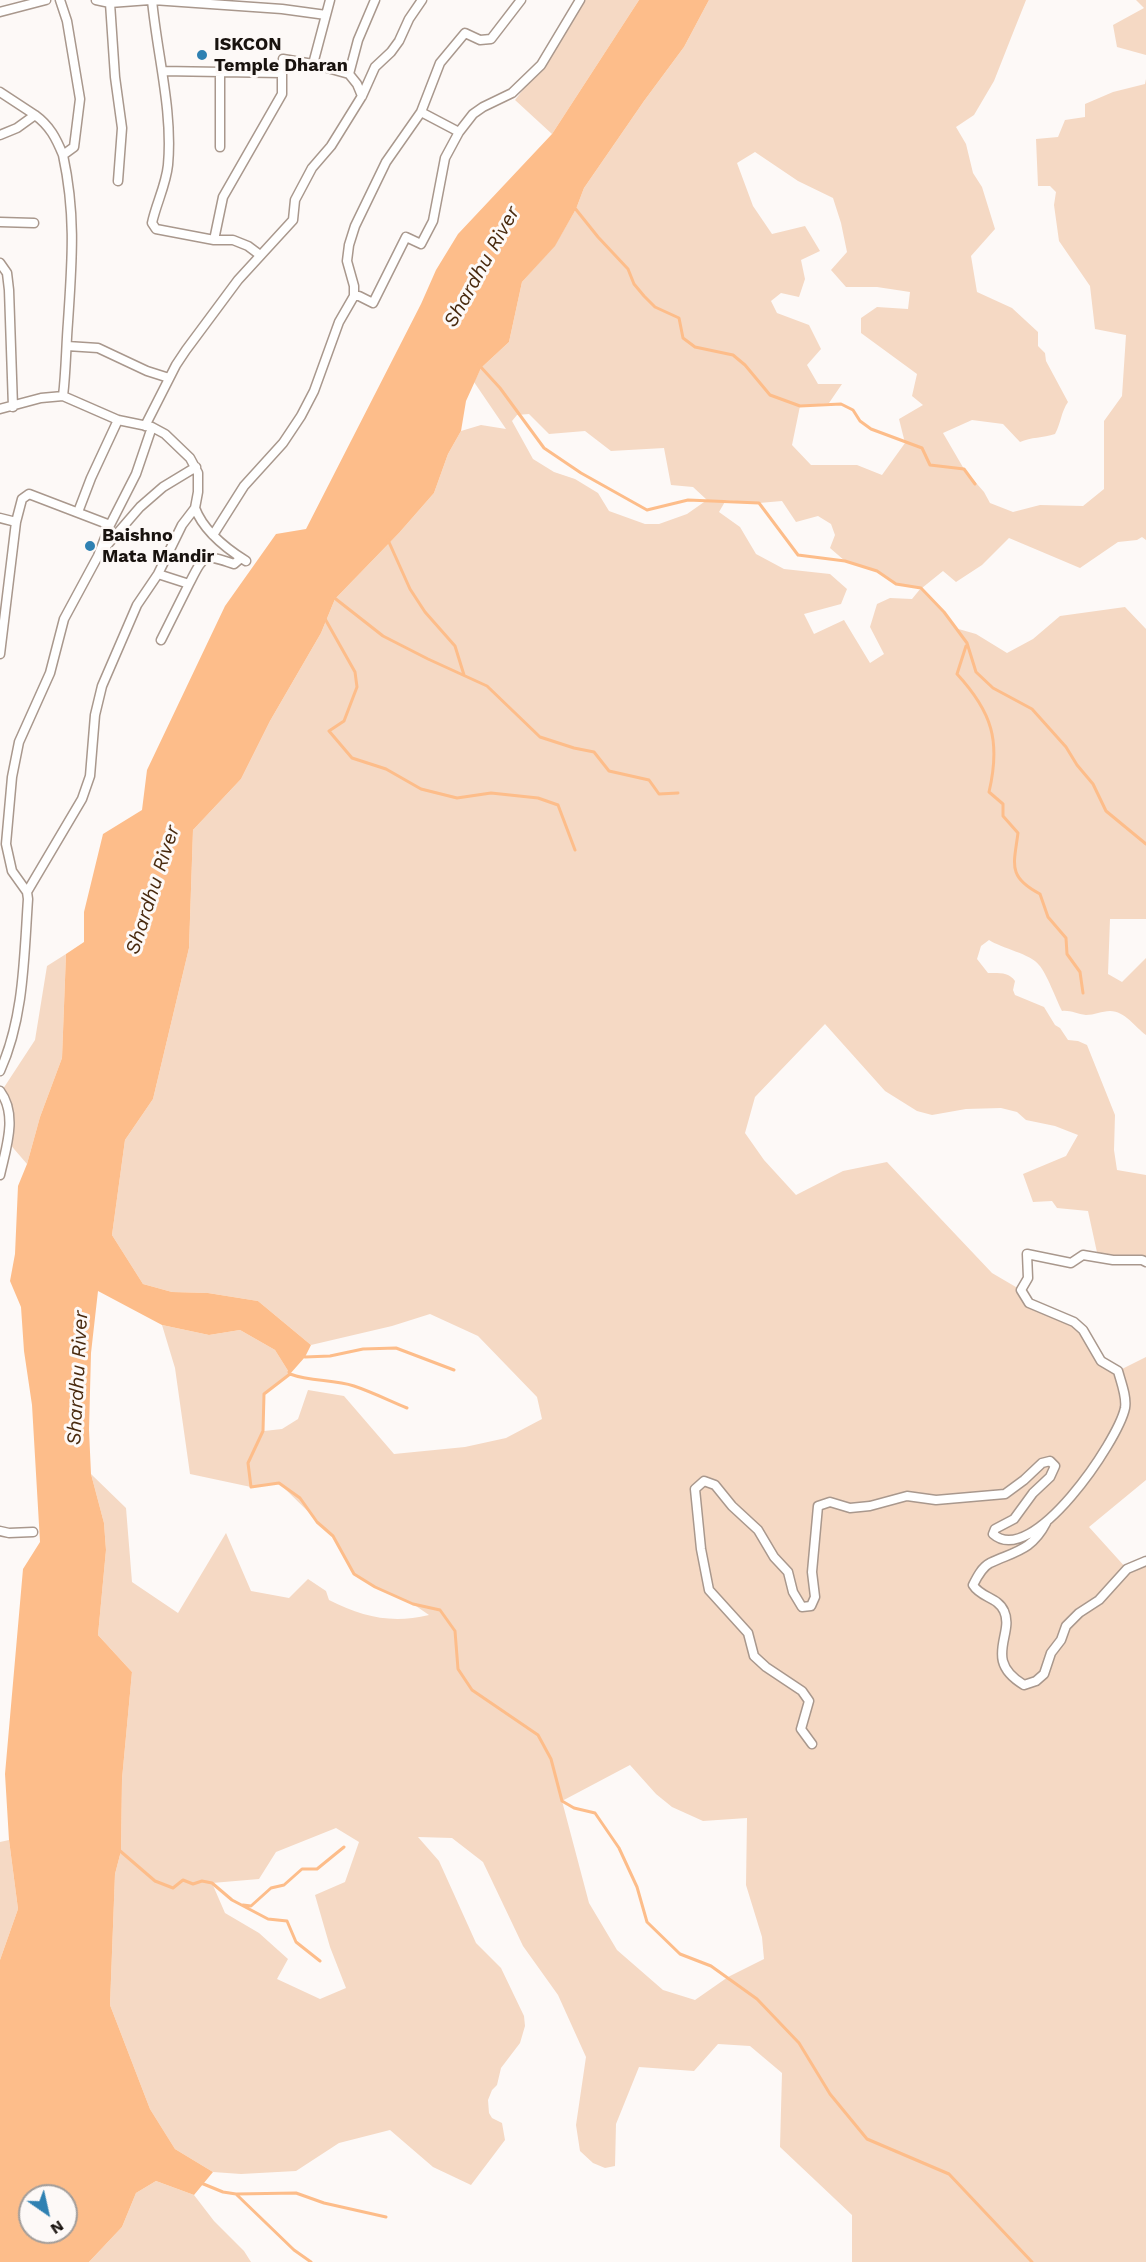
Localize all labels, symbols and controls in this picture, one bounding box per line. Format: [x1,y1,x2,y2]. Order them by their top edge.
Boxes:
place label: ISKCON Temple Dharan [214,34,348,76]
marker: ISKCON Temple Dharan [195,48,209,62]
water label: Shardhu River [439,202,525,332]
place label: Baishno Mata Mandir [102,525,214,568]
marker: Baishno Mata Mandir [83,539,97,553]
water label: Shardhu River [121,822,185,958]
water label: Shardhu River [62,1310,94,1446]
north arrow [18,2184,78,2244]
text: N [47,2216,67,2239]

